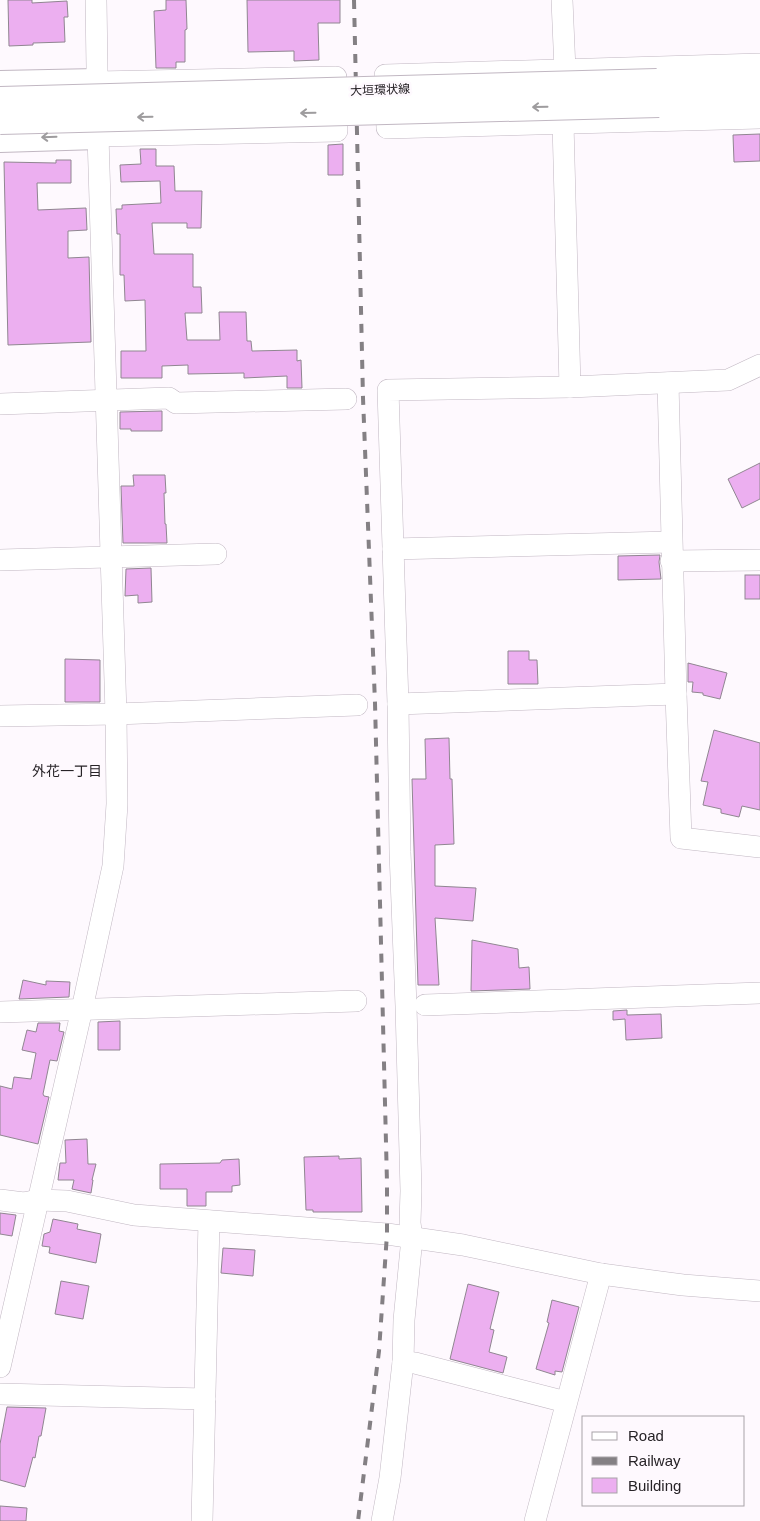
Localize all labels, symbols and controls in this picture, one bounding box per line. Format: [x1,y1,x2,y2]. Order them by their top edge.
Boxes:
street label: 大垣環状線 [350,82,410,98]
one-way arrow [532,102,548,112]
one-way arrow [300,108,316,118]
one-way arrow [137,112,154,122]
one-way arrow [41,133,57,142]
district label: 外花一丁目 [32,763,102,779]
legend [582,1416,745,1506]
text: Road [628,1427,664,1444]
text: Railway [628,1452,681,1469]
text: Building [628,1477,681,1494]

